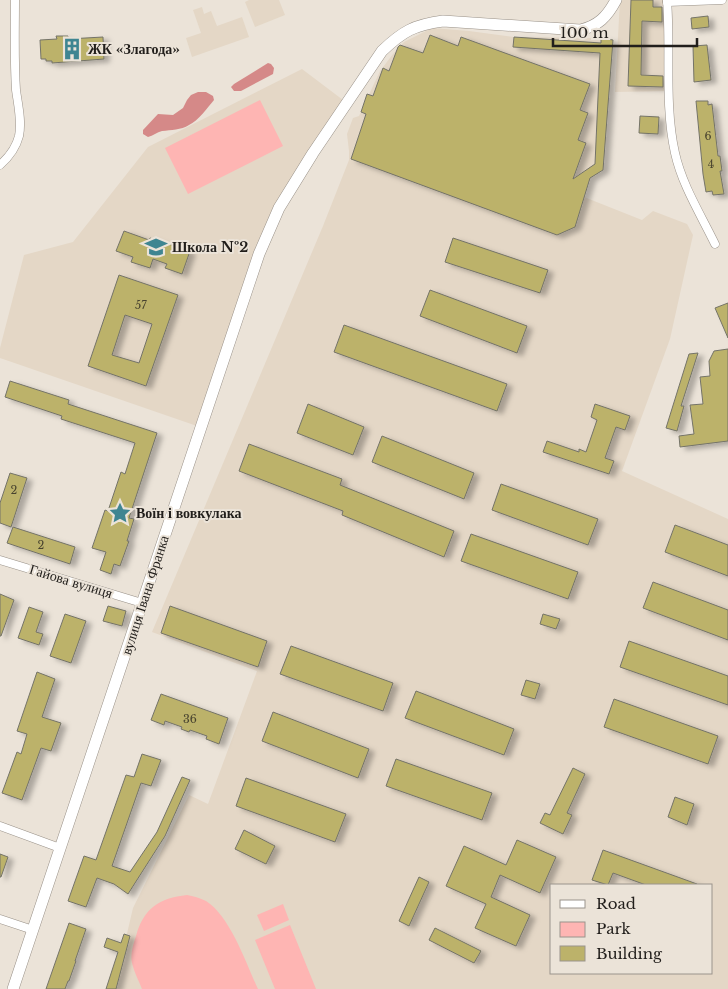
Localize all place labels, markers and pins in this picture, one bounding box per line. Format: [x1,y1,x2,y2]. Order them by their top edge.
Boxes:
building icon: ЖК «Злагода» [59,36,85,62]
place label: ЖК «Злагода» [88,40,180,58]
school or university icon: Школа №2 [143,234,169,260]
place label: Школа №2 [172,238,248,256]
place icon: Воїн і вовкулака [107,500,133,526]
place label: Воїн і вовкулака [136,504,242,522]

